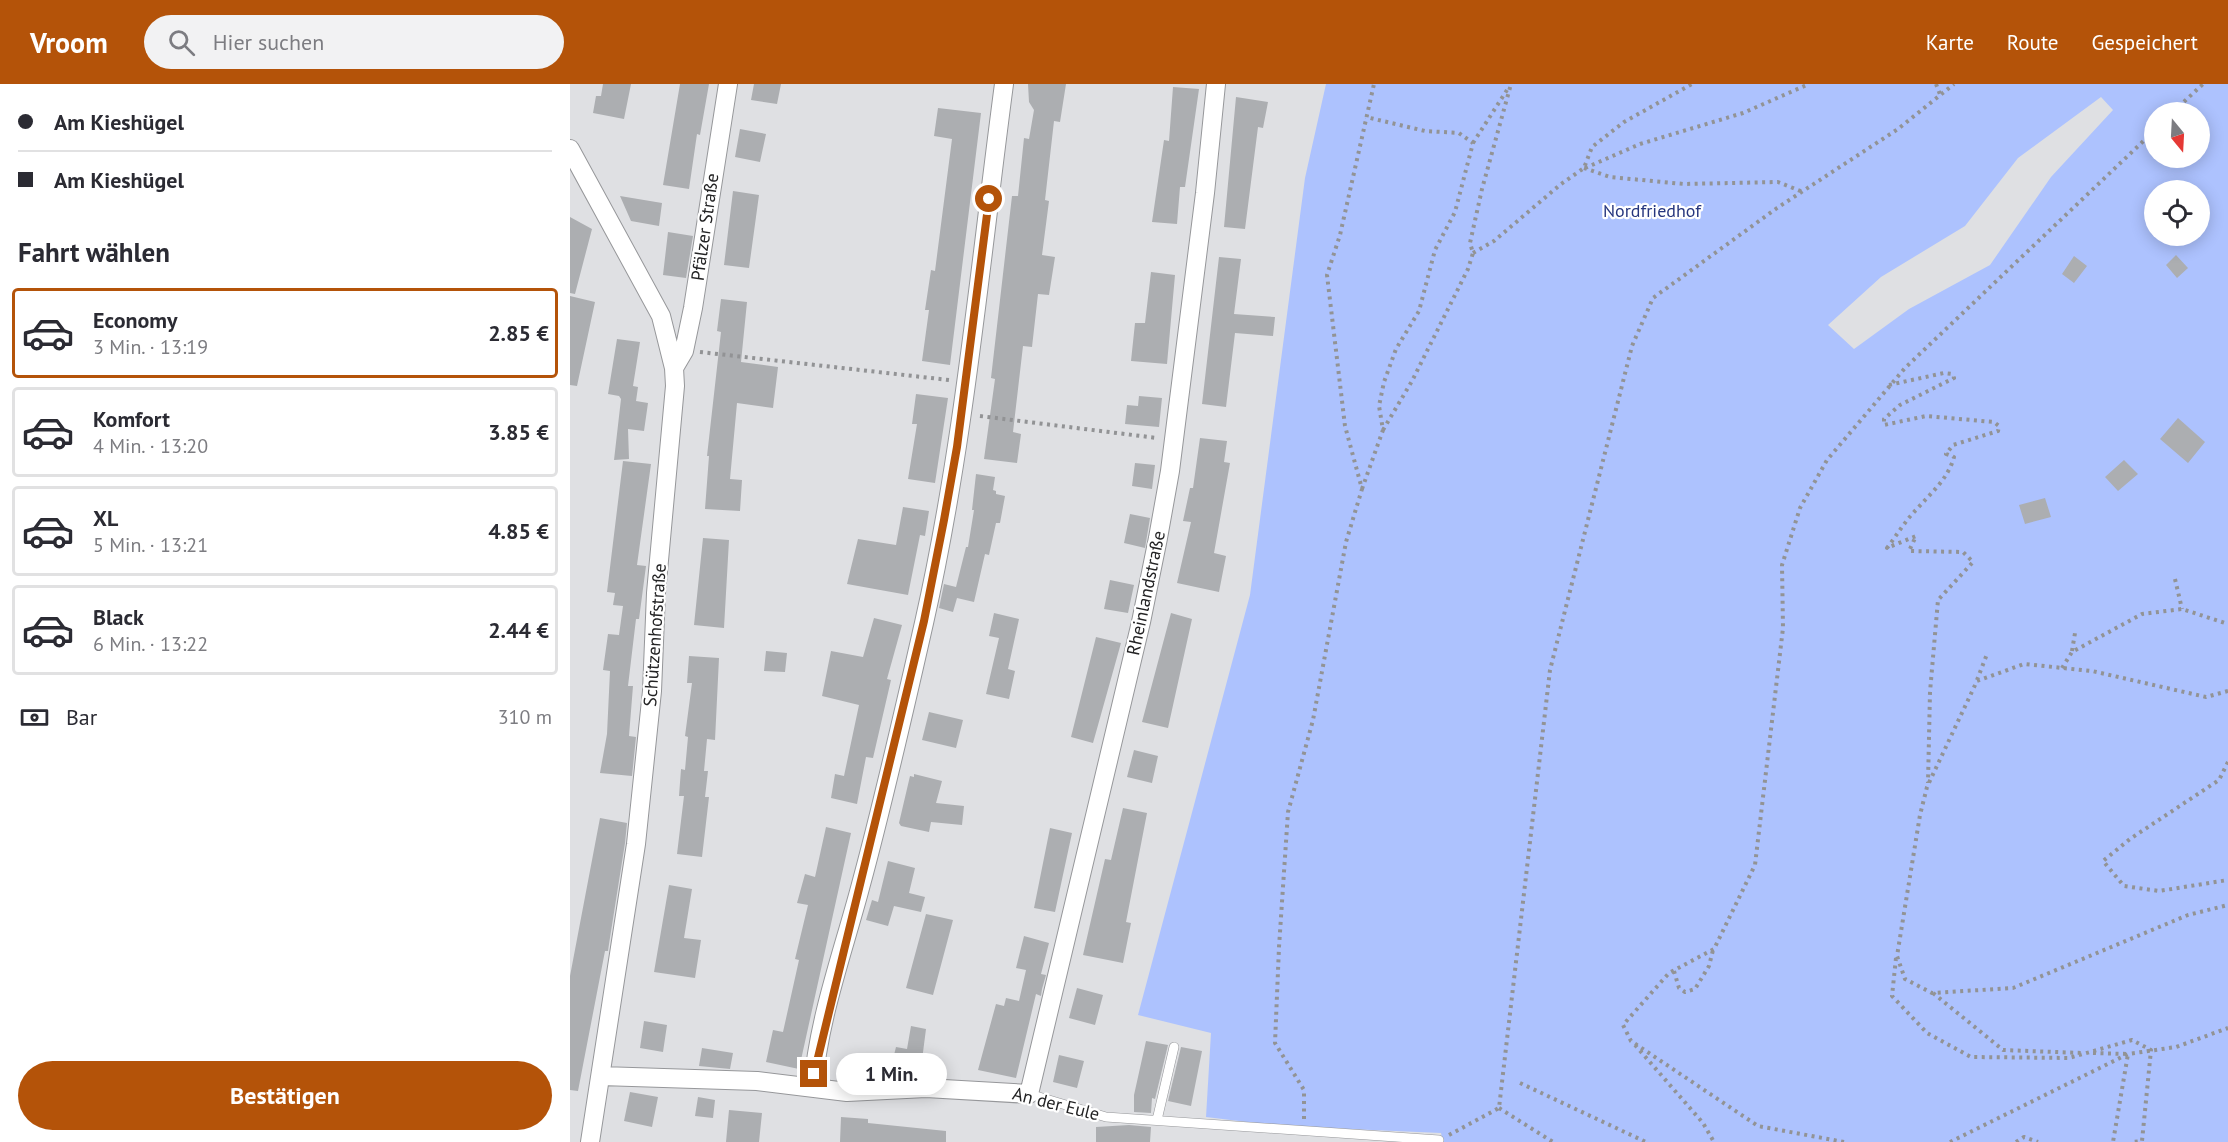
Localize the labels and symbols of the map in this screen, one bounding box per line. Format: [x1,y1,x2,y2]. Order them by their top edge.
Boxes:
north arrow [2144,102,2210,168]
street label: Pfälzer Straße [686,172,723,282]
route start [975,185,1002,212]
park label: Nordfriedhof [1603,199,1702,222]
street label: Rheinlandstraße [1121,529,1170,657]
street label: Schützenhofstraße [638,563,671,707]
callout: 1 Min. [835,1053,946,1095]
route end [800,1060,827,1087]
street label: An der Eule [1010,1082,1102,1125]

